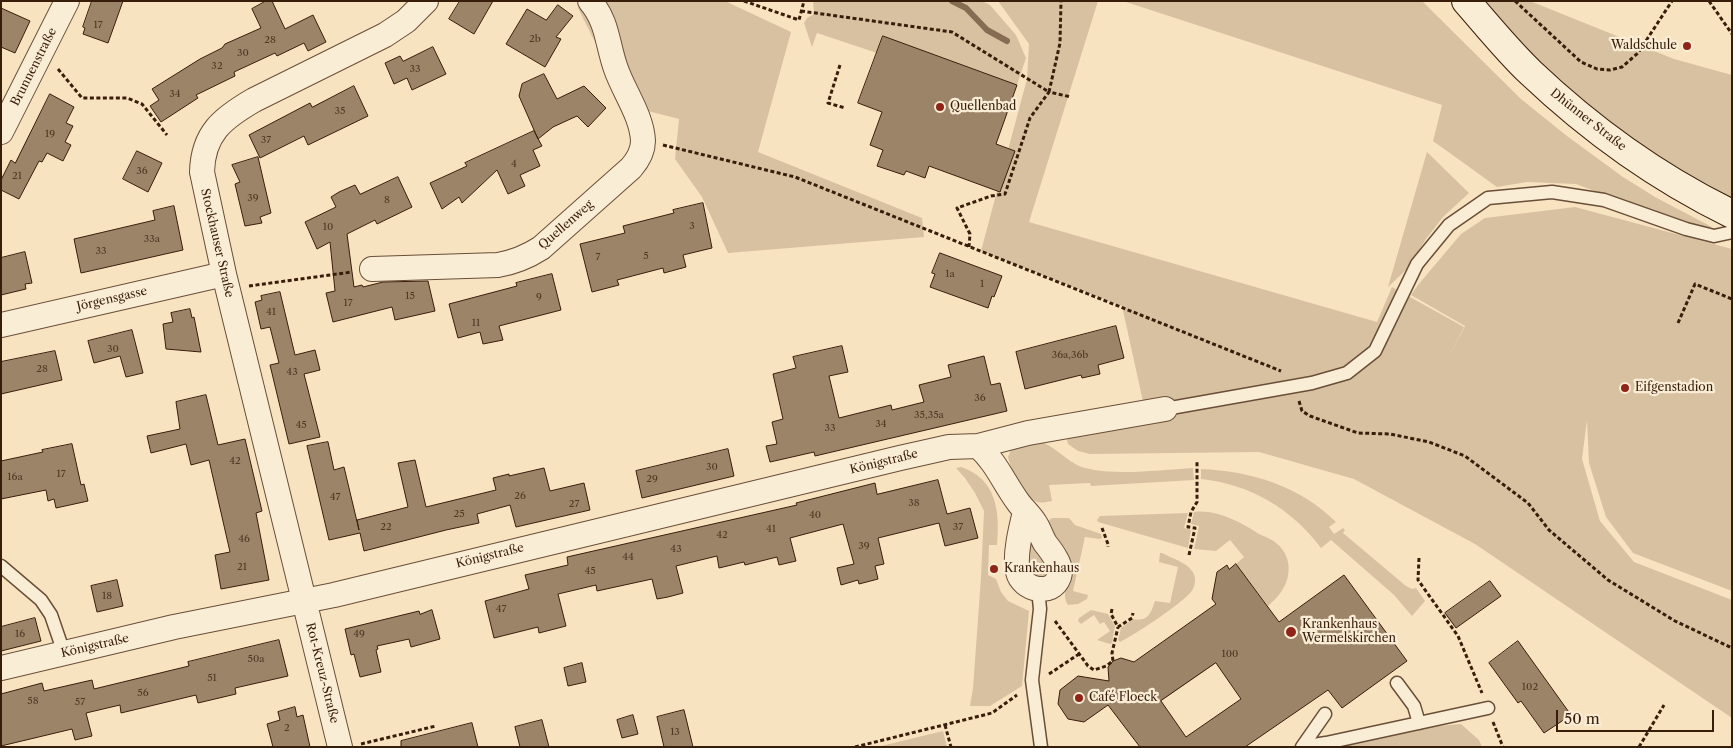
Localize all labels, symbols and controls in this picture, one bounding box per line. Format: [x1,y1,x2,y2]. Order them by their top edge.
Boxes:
house number: 17 [93,19,103,31]
street label: Brunnenstraße [8,25,60,109]
house number: 2b [529,33,541,45]
house number: 28 [264,34,276,46]
place label: Waldschule [1611,39,1677,53]
marker: Waldschule [1681,40,1693,52]
house number: 30 [237,47,249,59]
house number: 32 [211,60,223,72]
house number: 33 [409,63,421,75]
street label: Dhünner Straße [1547,86,1629,154]
house number: 34 [169,88,181,100]
place label: Quellenbad [950,100,1016,114]
marker: Quellenbad [934,101,946,113]
house number: 35 [335,105,345,117]
house number: 19 [45,128,55,140]
house number: 37 [261,134,271,146]
house number: 4 [511,158,517,170]
house number: 36 [136,165,148,177]
house number: 21 [12,170,22,182]
street label: Stockhauser Straße [197,187,237,299]
house number: 39 [247,192,259,204]
house number: 8 [384,194,390,206]
street label: Quellenweg [536,197,596,253]
house number: 3 [689,220,695,232]
house number: 10 [323,221,333,233]
house number: 33a [144,233,160,245]
house number: 33 [95,245,107,257]
house number: 5 [643,250,649,262]
house number: 7 [596,251,600,263]
house number: 1a [945,268,955,280]
house number: 1 [980,278,984,290]
street label: Jörgensgasse [75,284,149,314]
house number: 15 [405,290,415,302]
house number: 9 [536,291,542,303]
house number: 17 [343,297,353,309]
house number: 41 [266,306,276,318]
house number: 11 [472,317,480,329]
house number: 30 [107,343,119,355]
house number: 36a,36b [1052,349,1088,361]
house number: 28 [36,363,48,375]
house number: 43 [286,366,298,378]
place label: Eifgenstadion [1635,381,1713,395]
marker: Eifgenstadion [1619,382,1631,394]
house number: 36 [974,392,986,404]
house number: 35,35a [914,409,944,421]
house number: 34 [875,418,887,430]
house number: 45 [295,419,307,431]
house number: 33 [824,422,836,434]
street label: Königstraße [849,447,919,477]
house number: 42 [229,455,241,467]
house number: 30 [706,461,718,473]
house number: 17 [56,468,66,480]
house number: 16a [7,471,23,483]
house number: 29 [646,473,658,485]
house number: 26 [514,490,526,502]
house number: 47 [330,491,340,503]
house number: 38 [908,497,920,509]
house number: 27 [569,498,579,510]
house number: 25 [453,508,465,520]
house number: 40 [809,509,821,521]
house number: 22 [380,521,392,533]
house number: 37 [953,521,963,533]
house number: 41 [766,523,776,535]
house number: 42 [716,529,728,541]
house number: 46 [238,533,250,545]
house number: 39 [858,540,870,552]
street label: Königstraße [455,541,525,571]
house number: 43 [670,543,682,555]
house number: 44 [622,551,634,563]
house number: 21 [237,561,247,573]
place label: Krankenhaus [1004,562,1079,576]
marker: Krankenhaus [988,563,1000,575]
house number: 45 [584,565,596,577]
house number: 18 [102,590,112,602]
house number: 47 [496,603,506,615]
place label: Krankenhaus Wermelskirchen [1302,618,1396,646]
street label: Rot-Kreuz-Straße [302,621,342,725]
marker: Krankenhaus Wermelskirchen [1284,625,1298,639]
house number: 16 [15,628,25,640]
house number: 49 [353,628,365,640]
street label: Königstraße [59,631,131,661]
house number: 100 [1222,648,1238,660]
house number: 50a [247,653,265,665]
house number: 51 [207,672,217,684]
house number: 102 [1522,681,1538,693]
house number: 56 [137,687,149,699]
place label: Café Floeck [1089,691,1157,705]
marker: Café Floeck [1073,692,1085,704]
house number: 58 [27,695,39,707]
house number: 57 [75,696,85,708]
scale bar [1558,700,1716,732]
text: 50 m [1564,709,1600,728]
house number: 2 [284,722,290,734]
house number: 13 [670,726,680,738]

